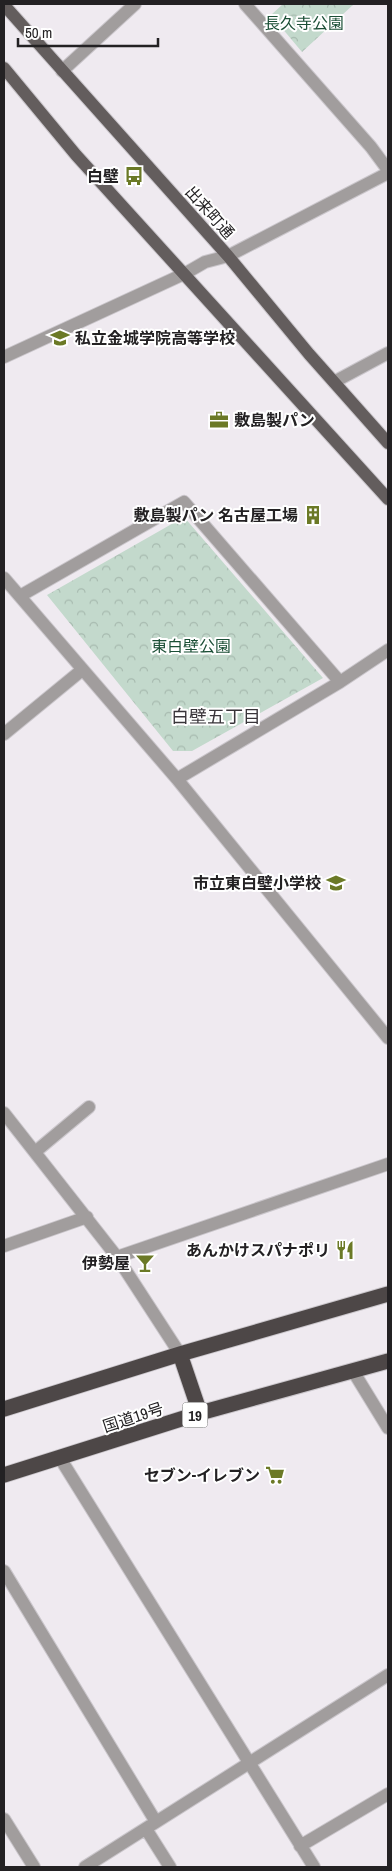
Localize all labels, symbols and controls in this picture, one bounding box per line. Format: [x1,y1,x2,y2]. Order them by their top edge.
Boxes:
park label: 長久寺公園 [264,12,344,34]
scale bar [18,15,158,47]
text: 50 m [25,22,52,43]
place label: 白壁 [87,165,119,187]
bus stop icon: 白壁 [123,165,145,187]
street label: 出来町通 [180,181,240,243]
school or university icon: 私立金城学院高等学校 [49,327,71,349]
place label: 私立金城学院高等学校 [75,327,235,349]
office icon: 敷島製パン [208,409,230,431]
place label: 敷島製パン [234,409,315,431]
place label: 敷島製パン 名古屋工場 [134,504,298,526]
building icon: 敷島製パン 名古屋工場 [302,504,324,526]
park label: 東白壁公園 [151,635,231,657]
district label: 白壁五丁目 [171,704,261,729]
place label: 市立東白壁小学校 [193,872,321,894]
school or university icon: 市立東白壁小学校 [325,872,347,894]
place label: あんかけスパナポリ [186,1239,330,1261]
restaurant icon: あんかけスパナポリ [334,1239,356,1261]
place label: 伊勢屋 [81,1252,130,1274]
bar icon: 伊勢屋 [134,1252,156,1274]
street label: 国道19号 [100,1397,166,1437]
road number: 19 [182,1402,208,1428]
place label: セブン-イレブン [144,1464,260,1486]
supermarket icon: セブン-イレブン [264,1464,286,1486]

